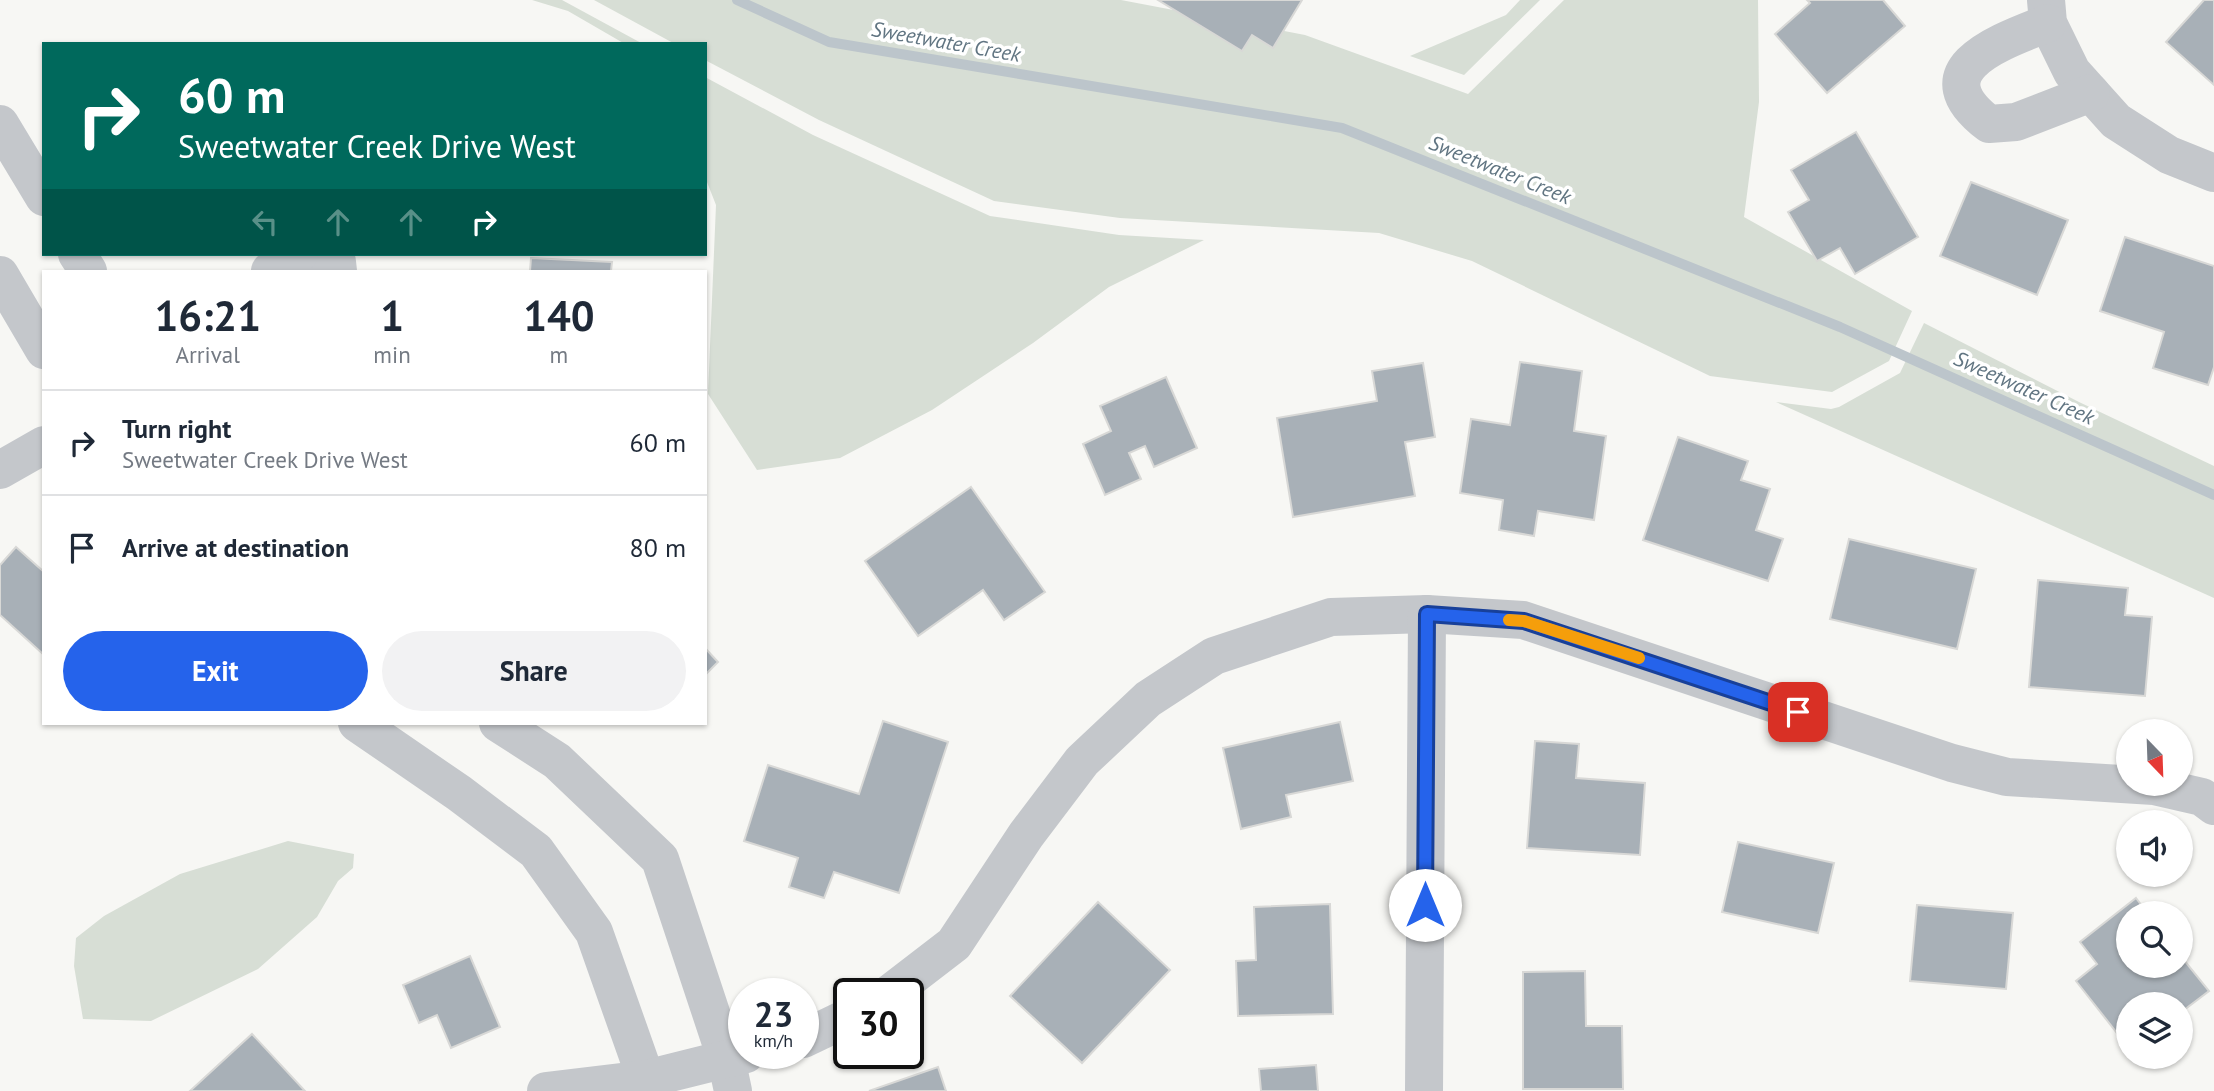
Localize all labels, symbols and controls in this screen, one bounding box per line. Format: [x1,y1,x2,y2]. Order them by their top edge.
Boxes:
water label: Sweetwater Creek [869,15,1024,68]
text: 60 m [178,63,285,127]
icon: right [63,70,154,161]
text: Sweetwater Creek Drive West [178,125,576,167]
water label: Sweetwater Creek [1425,129,1577,211]
icon: left [246,203,284,241]
icon: ahead [319,203,357,241]
icon: ahead [392,203,430,241]
icon: right [465,203,503,241]
text: 16:21 [154,288,261,343]
text: 1 [380,288,404,343]
text: 140 [523,288,595,343]
text: Arrival [175,340,240,369]
text: min [373,340,411,369]
text: m [550,340,568,369]
water label: Sweetwater Creek [1950,345,2100,431]
text: Turn right [122,412,231,445]
icon: right [63,424,101,462]
text: 60 m [630,426,686,459]
text: Sweetwater Creek Drive West [122,445,408,474]
icon: arrive [63,529,101,567]
text: Arrive at destination [122,531,349,564]
text: 80 m [630,531,686,564]
button: Exit [63,631,368,711]
button: Share [382,631,686,711]
pin [1768,682,1828,742]
icon: arrive [1779,693,1817,731]
north arrow [2116,719,2193,796]
map controls [2116,719,2193,1069]
button: sound [2116,810,2193,887]
position arrow [1388,868,1462,942]
button: search [2116,901,2193,978]
speed limit sign: 30 [833,978,924,1069]
text: 23 [754,991,793,1037]
button: layers [2116,992,2193,1069]
text: km/h [754,1029,793,1052]

